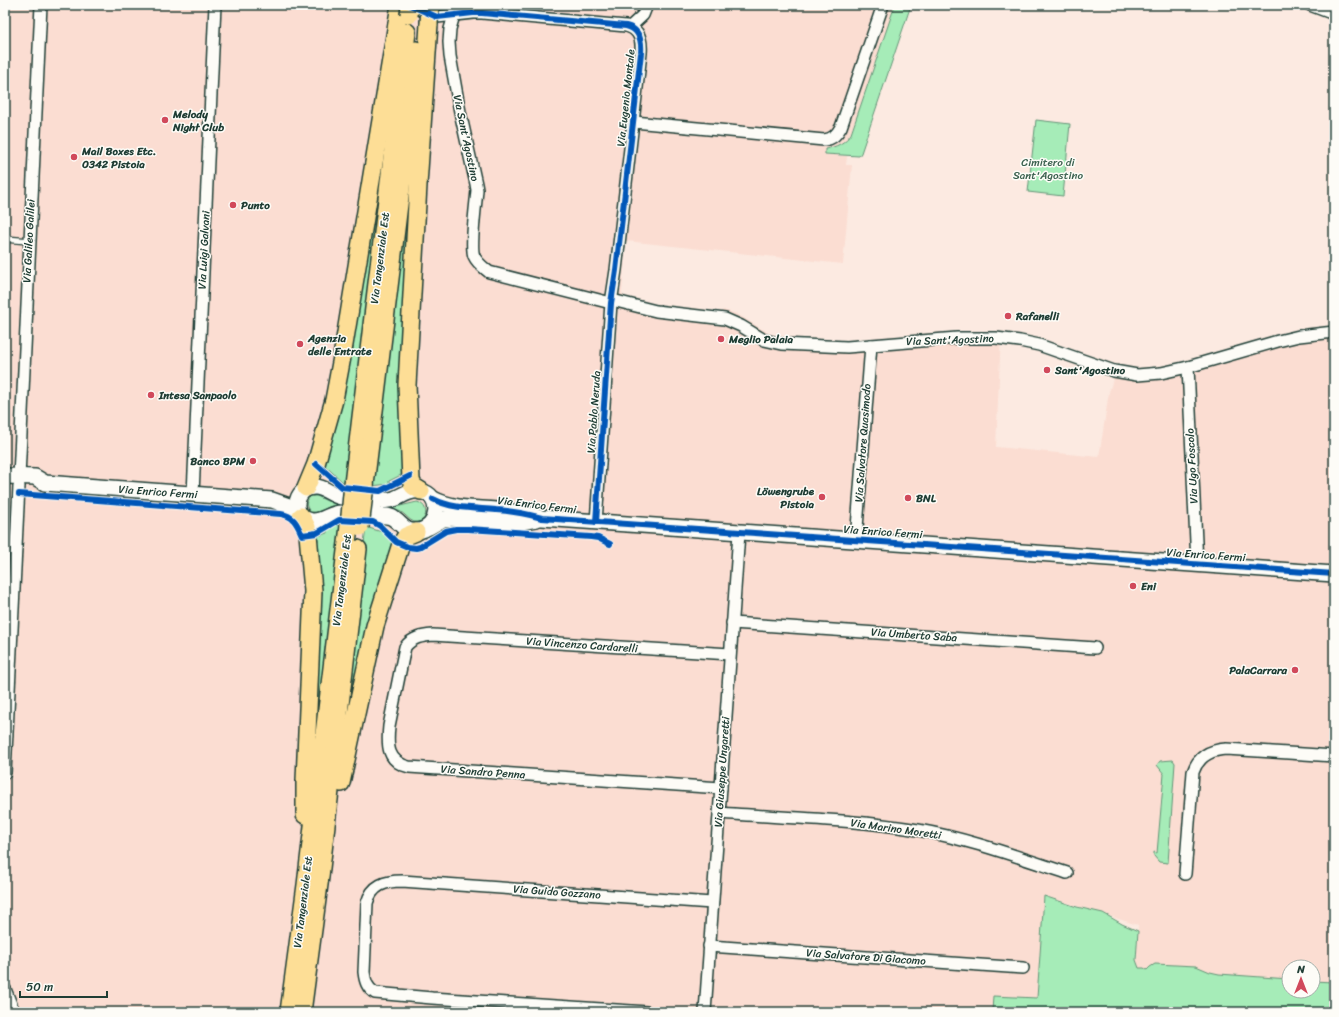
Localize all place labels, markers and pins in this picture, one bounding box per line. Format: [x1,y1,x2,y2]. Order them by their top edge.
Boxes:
place label: Melody Night Club [172,105,224,137]
marker: Melody Night Club [160,115,170,125]
place label: Mail Boxes Etc. 0342 Pistoia [81,142,156,174]
marker: Mail Boxes Etc. 0342 Pistoia [69,152,79,162]
place label: Punto [241,196,270,215]
marker: Punto [228,200,238,210]
place label: Rafanelli [1015,307,1060,326]
marker: Rafanelli [1003,311,1013,321]
place label: Agenzia delle Entrate [307,329,372,361]
place label: Meglio Palaia [728,330,794,349]
marker: Meglio Palaia [716,334,726,344]
marker: Agenzia delle Entrate [295,339,305,349]
place label: Sant'Agostino [1054,361,1126,380]
marker: Sant'Agostino [1042,365,1052,375]
place label: Intesa Sanpaolo [158,386,237,405]
marker: Intesa Sanpaolo [146,390,156,400]
place label: Banco BPM [190,452,246,471]
marker: Banco BPM [248,456,258,466]
place label: Löwengrube Pistoia [757,482,815,514]
place label: BNL [916,489,937,508]
marker: Löwengrube Pistoia [817,492,827,502]
marker: BNL [903,493,913,503]
place label: Eni [1141,577,1157,596]
marker: Eni [1128,581,1138,591]
place label: PalaCarrara [1229,661,1287,680]
marker: PalaCarrara [1290,665,1300,675]

